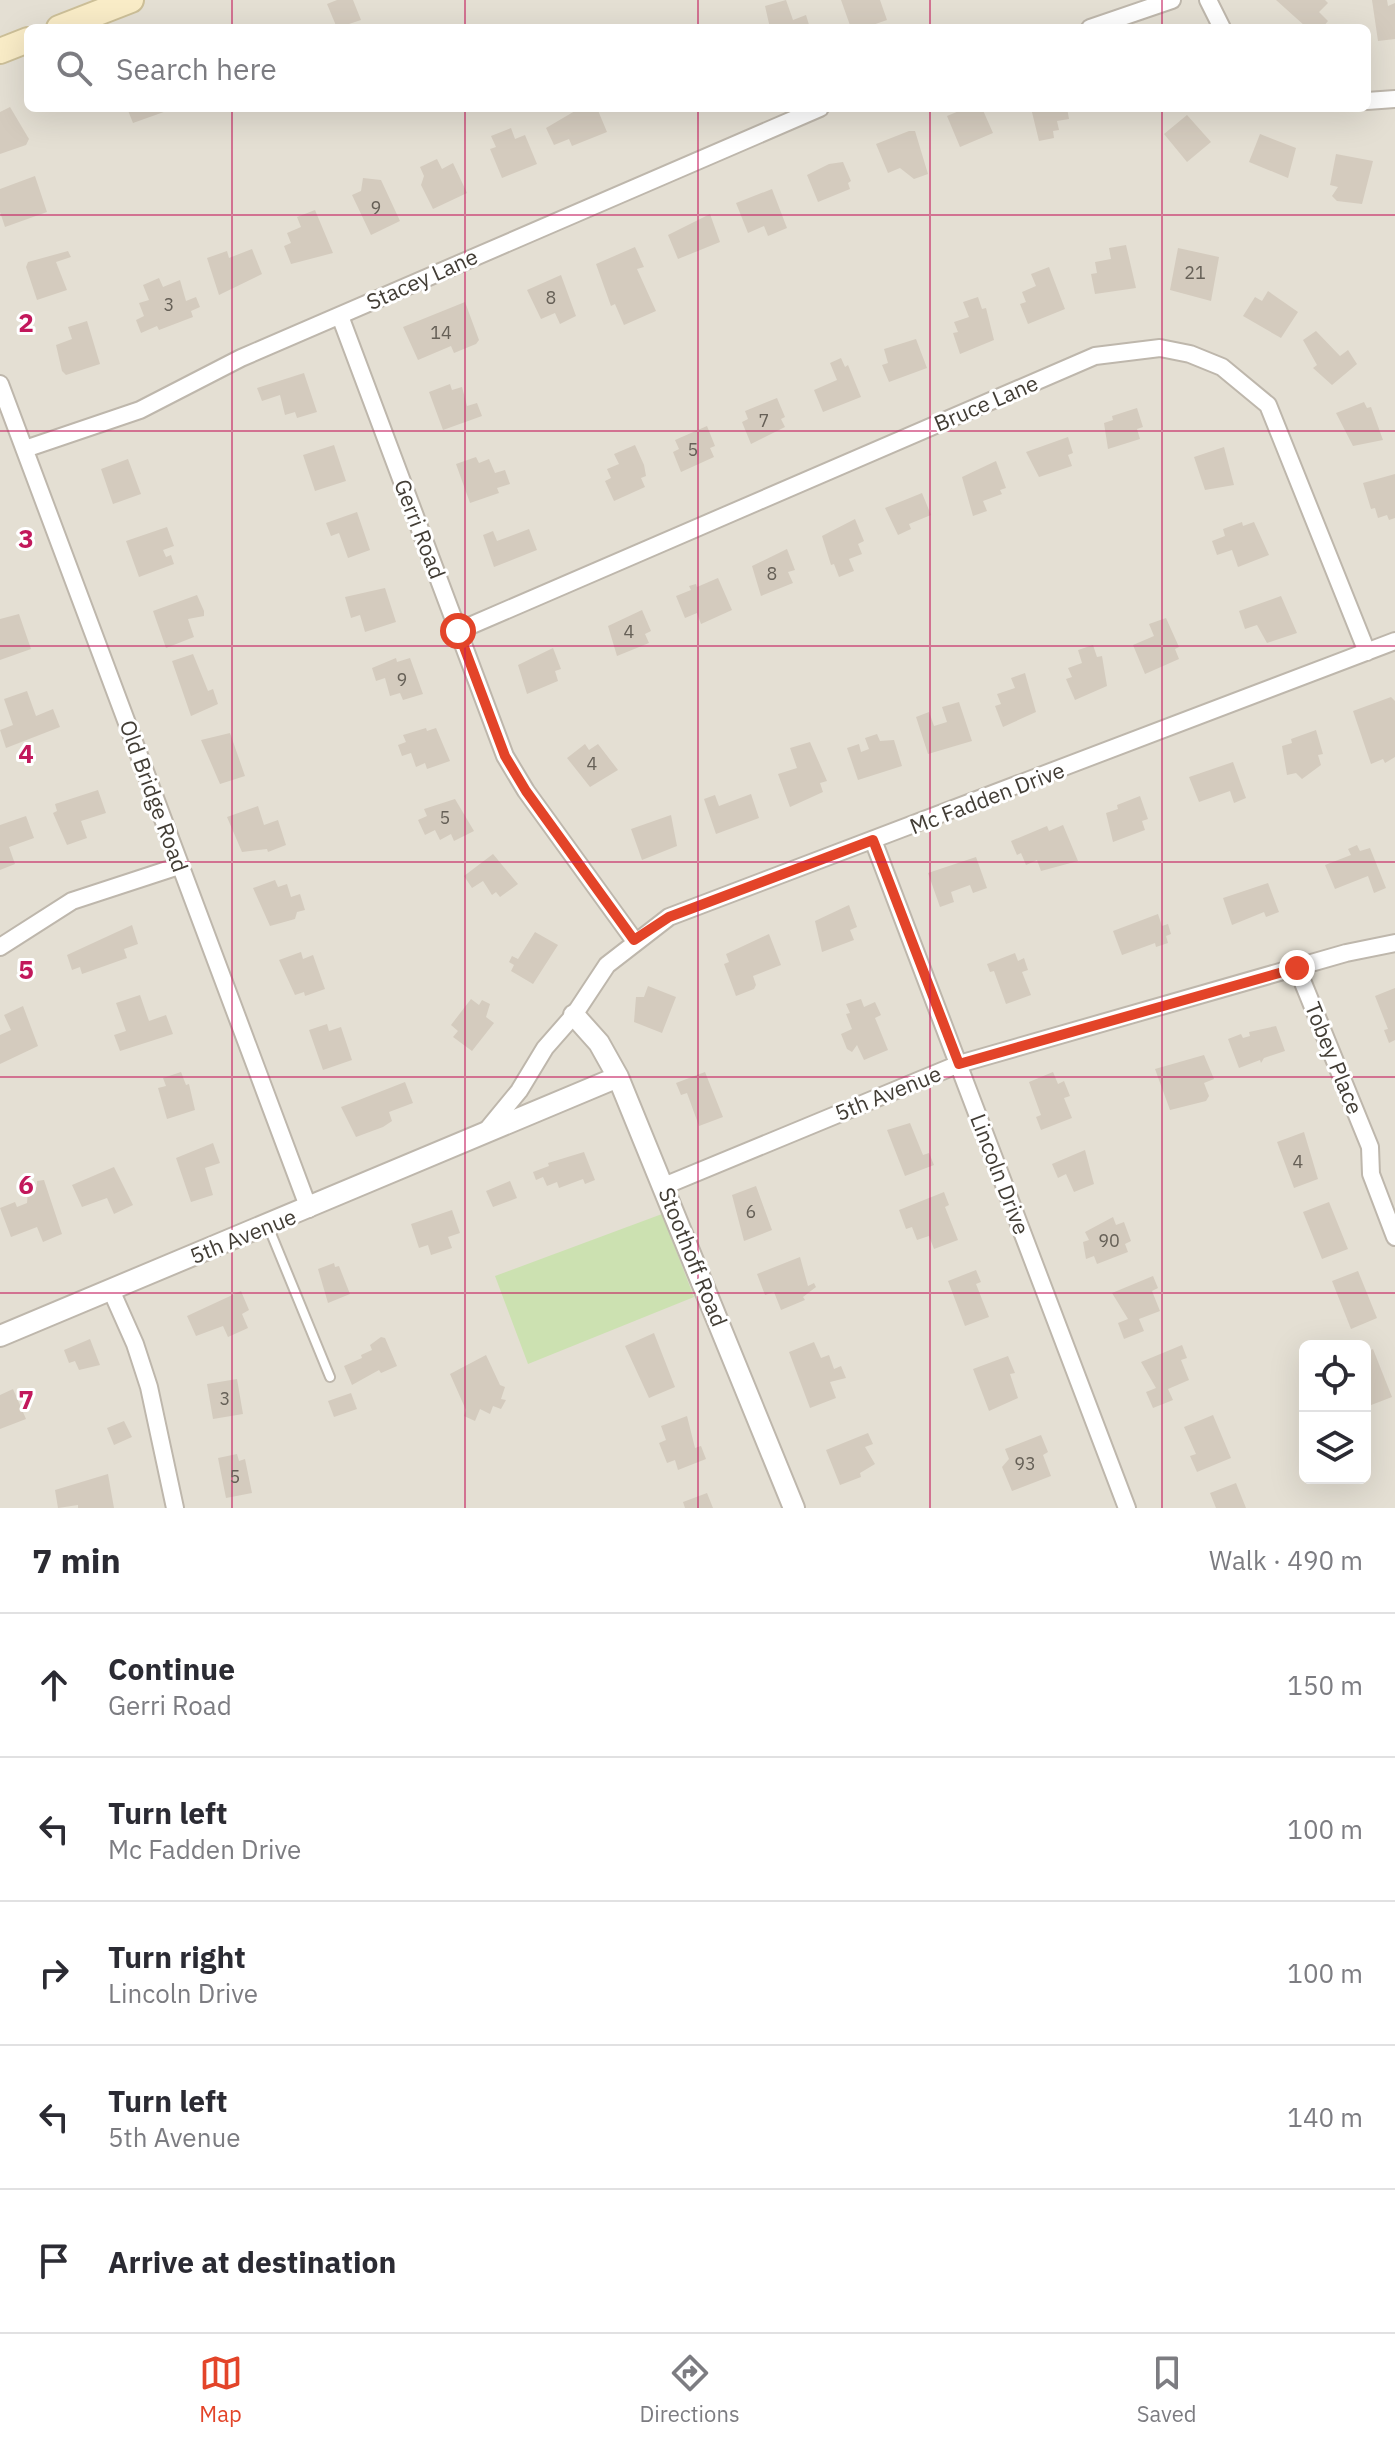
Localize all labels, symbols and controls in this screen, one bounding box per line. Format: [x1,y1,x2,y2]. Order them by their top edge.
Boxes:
search box [24,24,1371,112]
icon: search [52,46,96,90]
text: Search here [116,49,277,88]
house number: 9 [371,196,381,219]
street label: Stacey Lane [362,241,482,316]
house number: 21 [1184,261,1206,284]
house number: 8 [546,286,556,309]
house number: 3 [164,293,174,316]
text: 2 [18,305,34,339]
house number: 14 [430,321,452,344]
street label: Bruce Lane [929,368,1042,437]
house number: 7 [759,409,769,432]
house number: 5 [688,438,698,461]
street label: Gerri Road [388,475,453,583]
text: 3 [18,521,34,555]
house number: 8 [767,562,777,585]
route start [440,613,476,649]
house number: 4 [624,620,635,643]
house number: 9 [397,668,407,691]
street label: Old Bridge Road [114,716,195,876]
text: 4 [18,736,34,770]
house number: 4 [587,752,598,775]
street label: Mc Fadden Drive [905,755,1068,840]
house number: 5 [440,806,450,829]
route end [1279,950,1315,986]
text: 5 [18,952,34,986]
street label: Tobey Place [1299,997,1370,1118]
street label: 5th Avenue [830,1058,945,1127]
street label: Lincoln Drive [964,1109,1037,1238]
house number: 4 [1293,1150,1304,1173]
text: 6 [18,1167,34,1201]
street label: Stoothoff Road [652,1183,735,1331]
house number: 6 [746,1200,756,1223]
street label: 5th Avenue [185,1201,300,1270]
house number: 90 [1098,1229,1120,1252]
map controls [1299,1340,1371,1484]
button: locate [1299,1340,1371,1412]
text: 7 [18,1382,34,1416]
house number: 3 [220,1387,230,1410]
button: layers [1299,1412,1371,1484]
house number: 93 [1014,1452,1036,1475]
house number: 5 [230,1465,240,1488]
text: 7 min [32,1538,121,1582]
text: Walk · 490 m [1209,1543,1363,1577]
text: Continue [108,1649,235,1688]
icon: ahead [32,1663,76,1707]
text: 150 m [1287,1668,1363,1702]
text: Gerri Road [108,1688,232,1722]
text: Turn left [108,1793,227,1832]
icon: left [32,1807,76,1851]
text: 100 m [1287,1812,1363,1846]
text: Mc Fadden Drive [108,1832,301,1866]
text: Turn right [108,1937,246,1976]
icon: right [32,1951,76,1995]
text: 100 m [1287,1956,1363,1990]
text: Lincoln Drive [108,1976,258,2010]
text: Turn left [108,2081,227,2120]
icon: left [32,2095,76,2139]
text: 140 m [1287,2100,1363,2134]
text: 5th Avenue [108,2120,240,2154]
icon: arrive [32,2239,76,2283]
text: Arrive at destination [108,2242,396,2281]
tab: Map [199,2351,243,2428]
tab: Directions [640,2351,740,2428]
tab: Saved [1137,2351,1196,2428]

